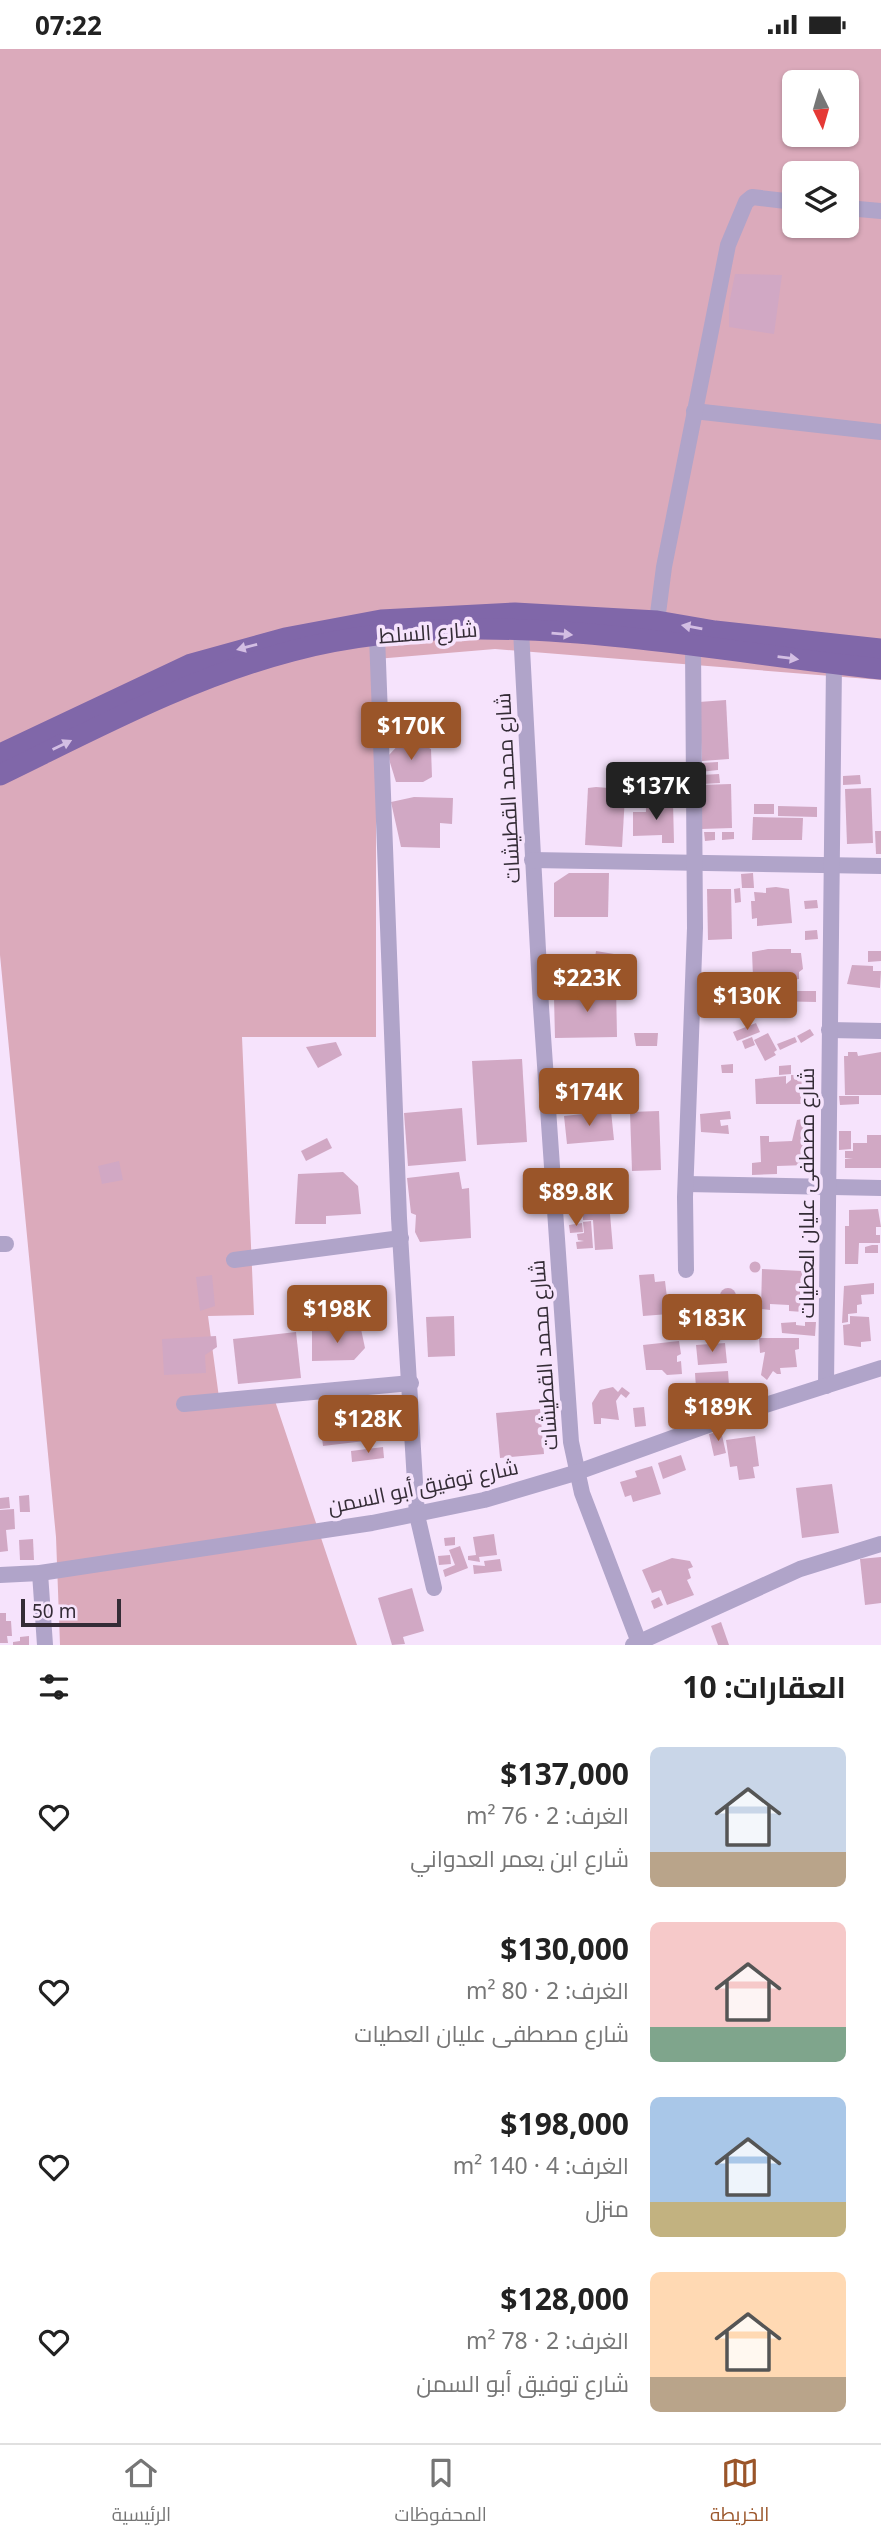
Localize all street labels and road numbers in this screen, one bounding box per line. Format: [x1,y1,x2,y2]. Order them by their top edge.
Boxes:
street label: شارع السلط [378,615,478,650]
street label: شارع محمد القطيشات [488,692,527,884]
street label: شارع مصطفى عليان العطيات [792,1068,821,1318]
street label: شارع محمد القطيشات [522,1259,565,1451]
street label: شارع توفيق أبو السمن [325,1452,521,1521]

